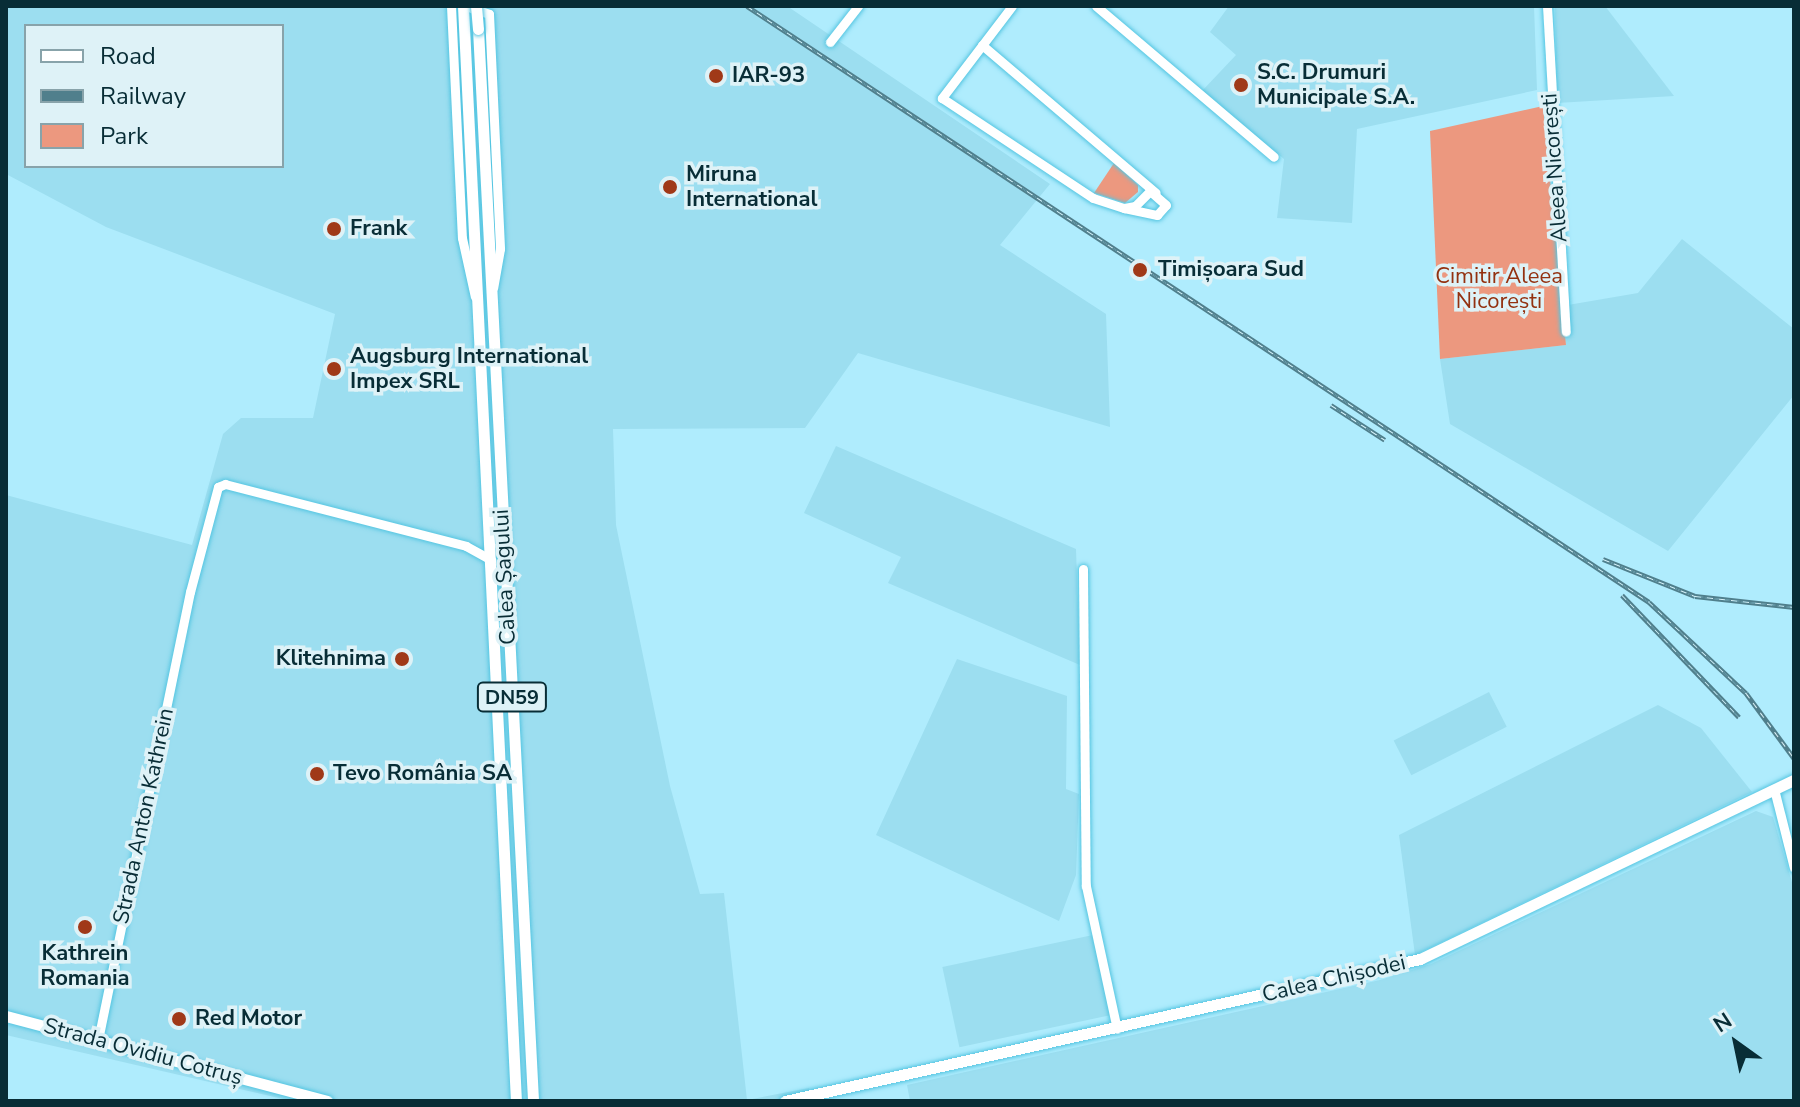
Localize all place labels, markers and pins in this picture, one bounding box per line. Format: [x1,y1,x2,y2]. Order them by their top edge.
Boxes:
place label: S.C. Drumuri Municipale S.A. [1257,59,1415,110]
place label: IAR-93 [732,63,805,89]
marker: IAR-93 [707,67,725,85]
marker: S.C. Drumuri Municipale S.A. [1232,76,1250,94]
place label: Miruna International [686,161,817,212]
marker: Miruna International [661,178,679,196]
place label: Frank [350,216,407,242]
marker: Frank [325,220,343,238]
place label: Timișoara Sud [1158,257,1304,283]
marker: Timișoara Sud [1129,259,1151,281]
place label: Augsburg International Impex SRL [350,343,588,394]
marker: Augsburg International Impex SRL [325,360,343,378]
place label: Klitehnima [276,646,386,672]
marker: Klitehnima [393,650,411,668]
place label: Tevo România SA [333,761,512,787]
marker: Tevo România SA [308,765,326,783]
marker: Kathrein Romania [76,918,94,936]
place label: Kathrein Romania [40,940,130,992]
place label: Red Motor [195,1006,302,1032]
marker: Red Motor [170,1010,188,1028]

